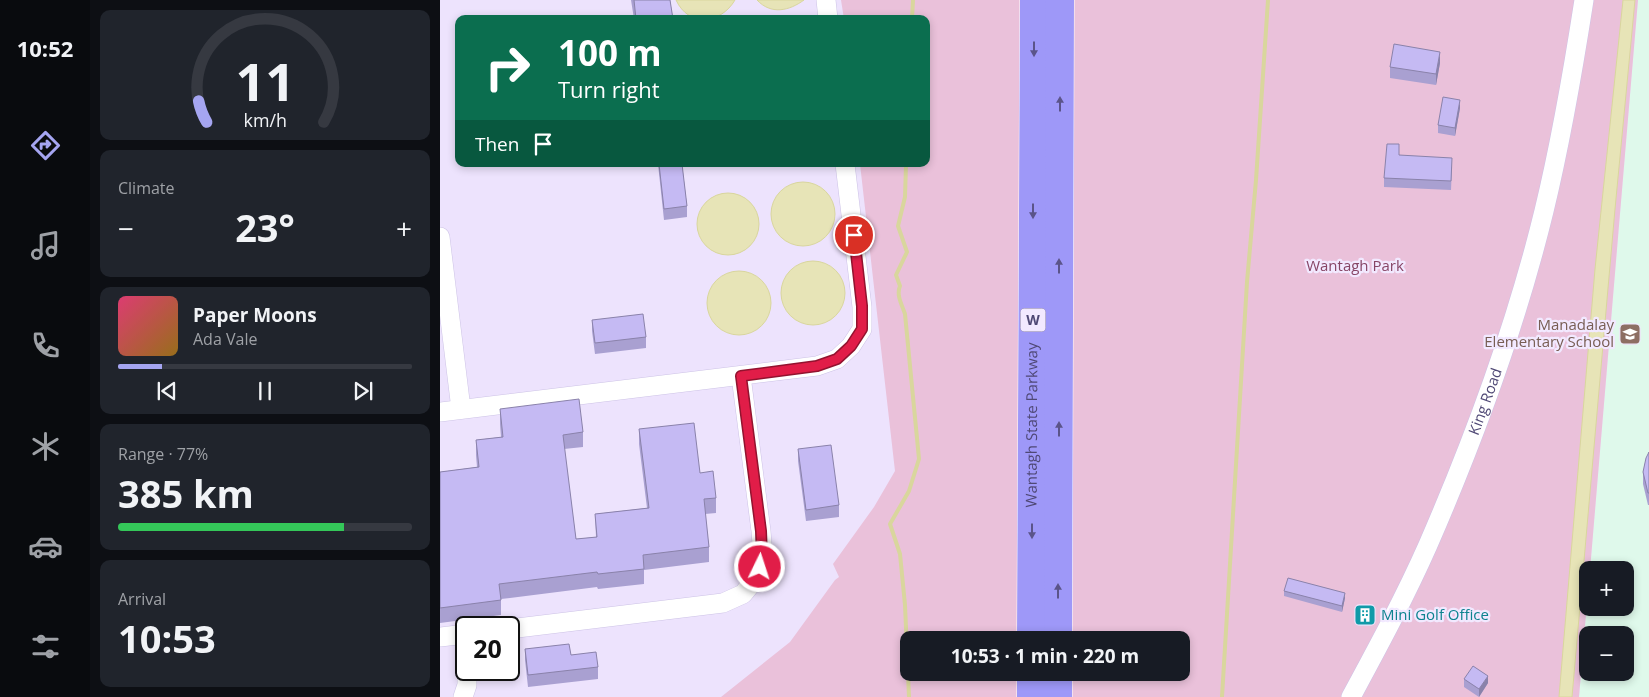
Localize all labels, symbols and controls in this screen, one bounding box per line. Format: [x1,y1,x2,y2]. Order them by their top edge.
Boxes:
text: 100 m [558,29,662,76]
text: 10:52 [17,33,73,63]
icon: right [475,35,540,100]
one-way arrow [1030,41,1038,57]
text: 11 [235,45,295,116]
text: Turn right [558,74,660,104]
one-way arrow [1056,96,1064,112]
text: km/h [243,108,287,132]
icon: directions [28,128,63,163]
icon: arrive [529,130,557,158]
text: Then [475,131,519,157]
text: Climate [118,177,175,199]
text: 23° [235,201,295,253]
one-way arrow [1029,203,1037,219]
text: − [118,209,134,247]
text: + [396,209,412,247]
pin [833,214,875,256]
icon: arrive [840,221,868,249]
icon: music [28,228,63,263]
park label: Wantagh Park [1306,255,1404,275]
one-way arrow [1055,258,1063,274]
text: Paper Moons [193,302,317,328]
road number: W [1020,308,1046,332]
place label: Manadalay Elementary School [1484,314,1614,351]
school or university icon: Manadalay Elementary School [1618,322,1642,346]
icon: phone [28,328,63,363]
text: Ada Vale [193,328,257,350]
street label: Wantagh State Parkway [1021,342,1041,507]
street label: King Road [1463,365,1506,438]
icon: previous [153,377,181,405]
icon: pause [251,377,279,405]
icon: next [349,377,377,405]
one-way arrow [1055,421,1063,437]
icon: climate [28,429,63,464]
text: Range · 77% [118,443,208,465]
text: 385 km [118,467,254,519]
one-way arrow [1028,523,1036,539]
icon: car [28,529,63,564]
position arrow [733,540,785,592]
map controls [1579,561,1634,681]
button: + [1579,561,1634,616]
one-way arrow [1054,583,1062,599]
text: Arrival [118,588,166,610]
building icon: Mini Golf Office [1353,603,1377,627]
place label: Mini Golf Office [1381,604,1489,624]
text: 10:53 [118,612,216,664]
speed limit sign: 20 [455,616,520,681]
button: − [1579,626,1634,681]
icon: filters [28,629,63,664]
text: 10:53 · 1 min · 220 m [951,643,1139,669]

